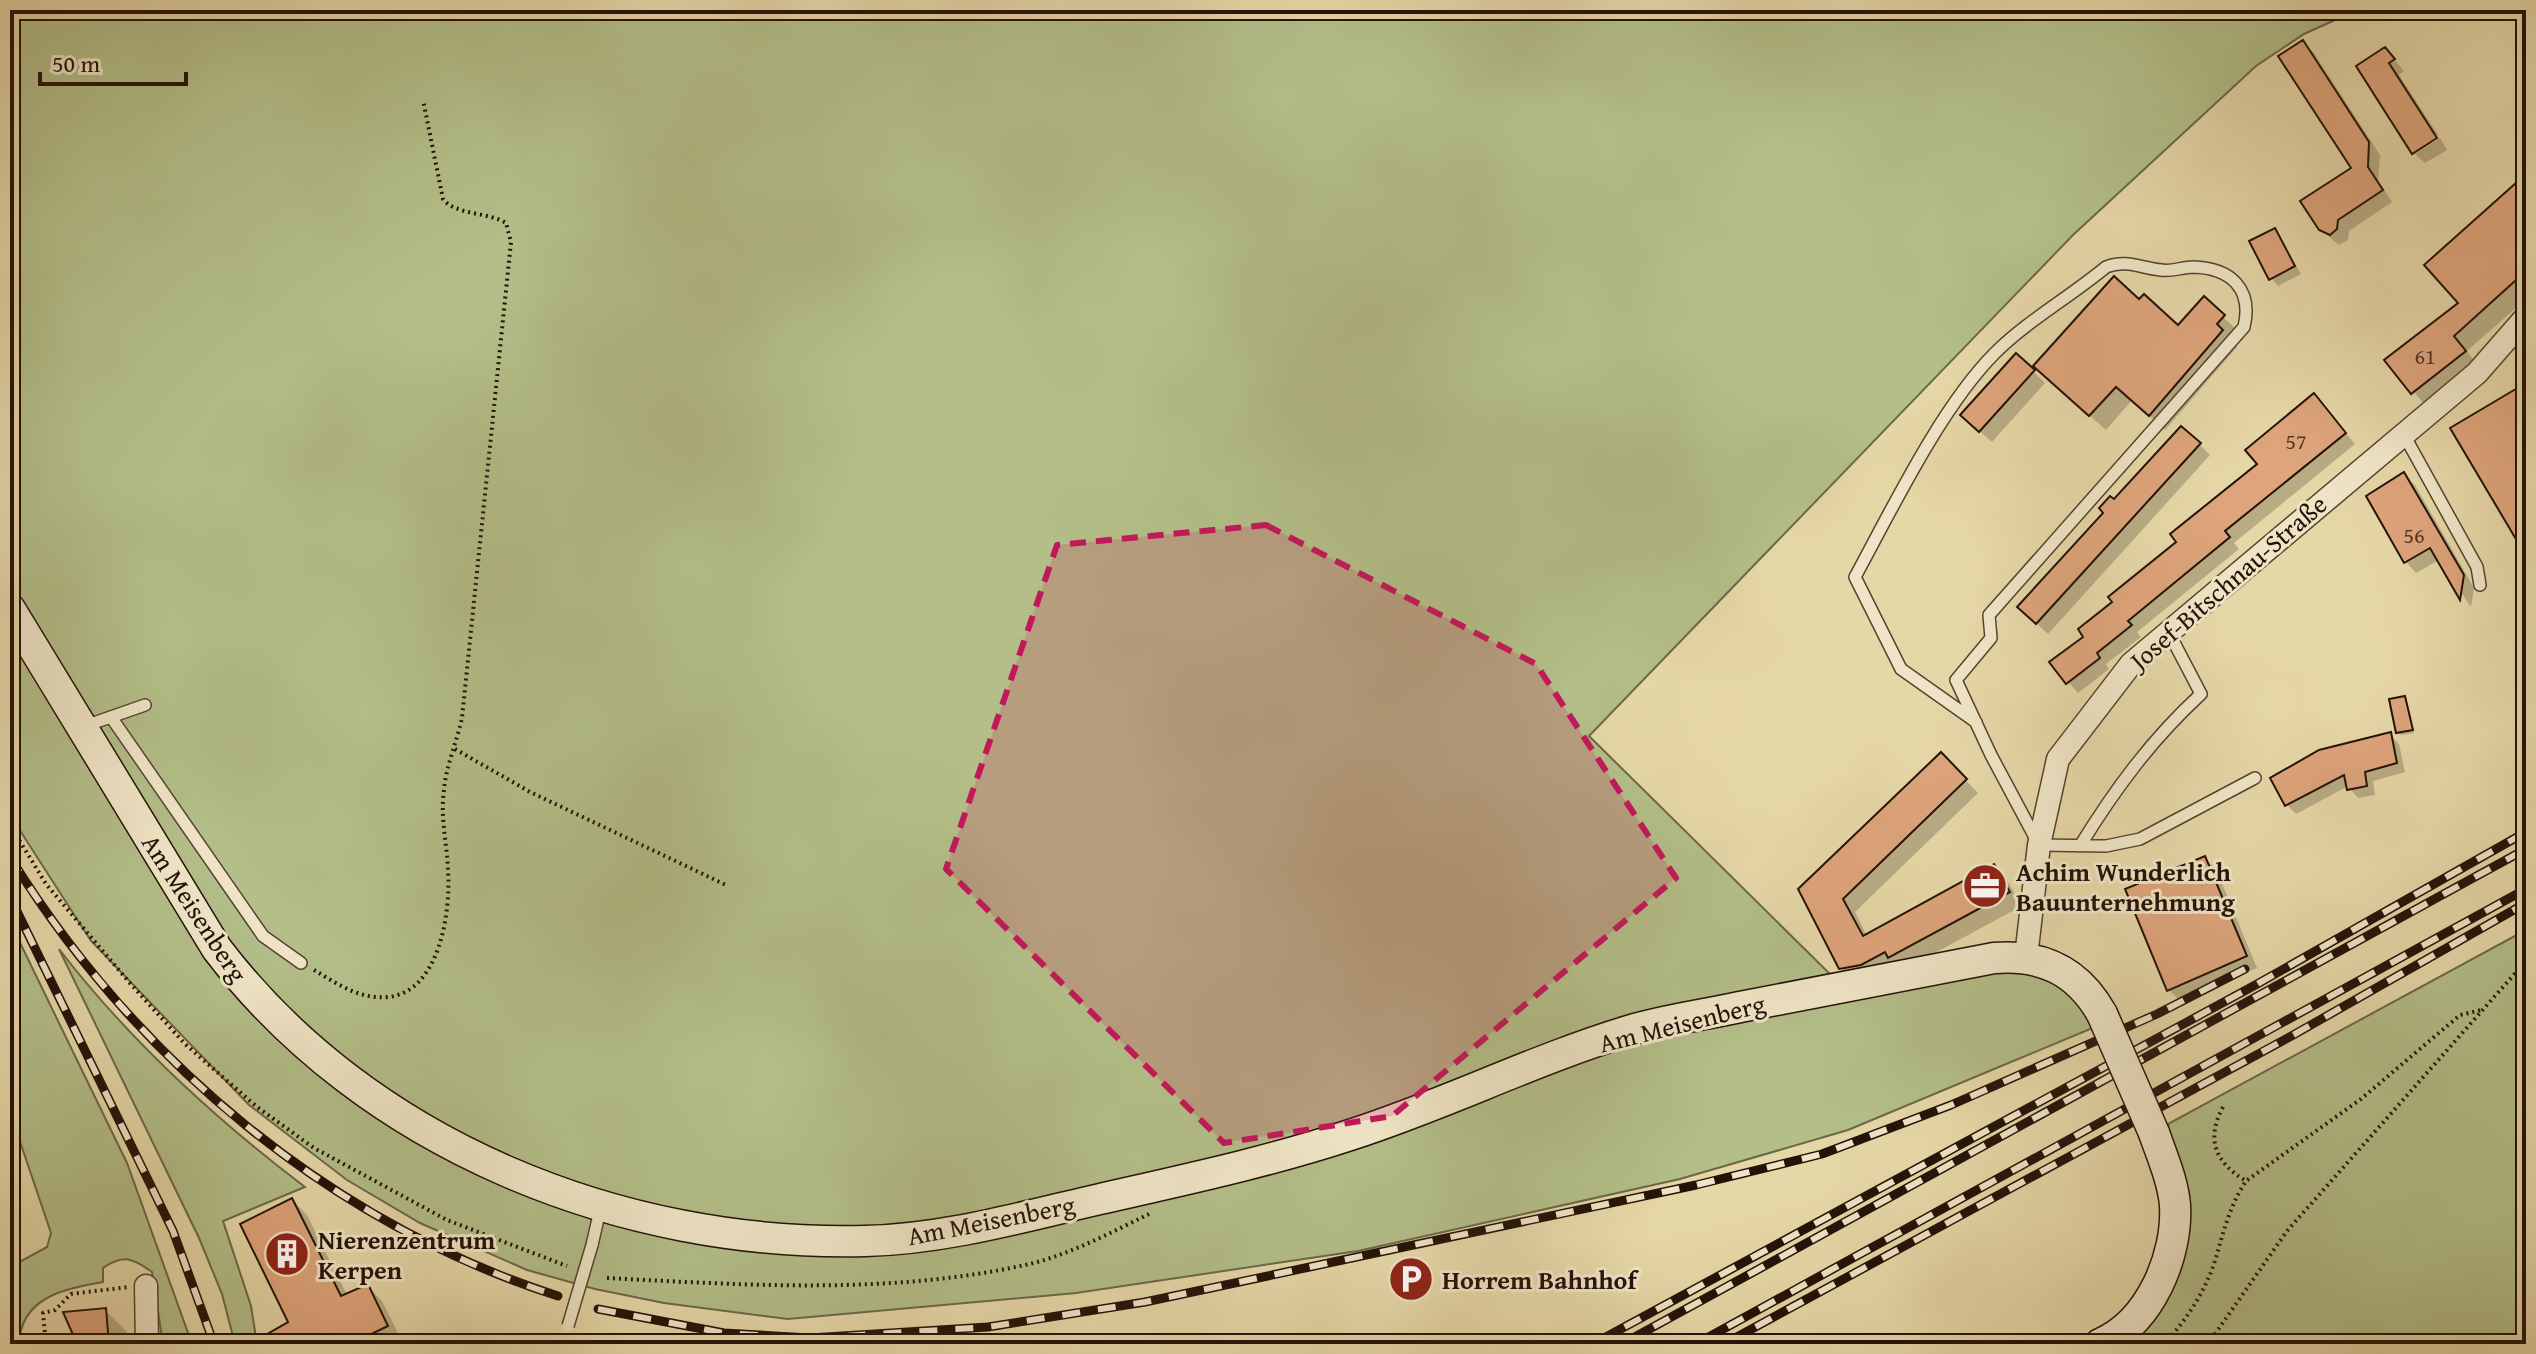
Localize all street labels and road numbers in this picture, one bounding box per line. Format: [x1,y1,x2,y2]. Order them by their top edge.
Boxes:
street label: Josef-Bitschnau-Straße [2118,485,2335,681]
street label: Am Meisenberg [132,826,258,990]
street label: Am Meisenberg [1595,984,1769,1062]
street label: Am Meisenberg [904,1185,1078,1255]

